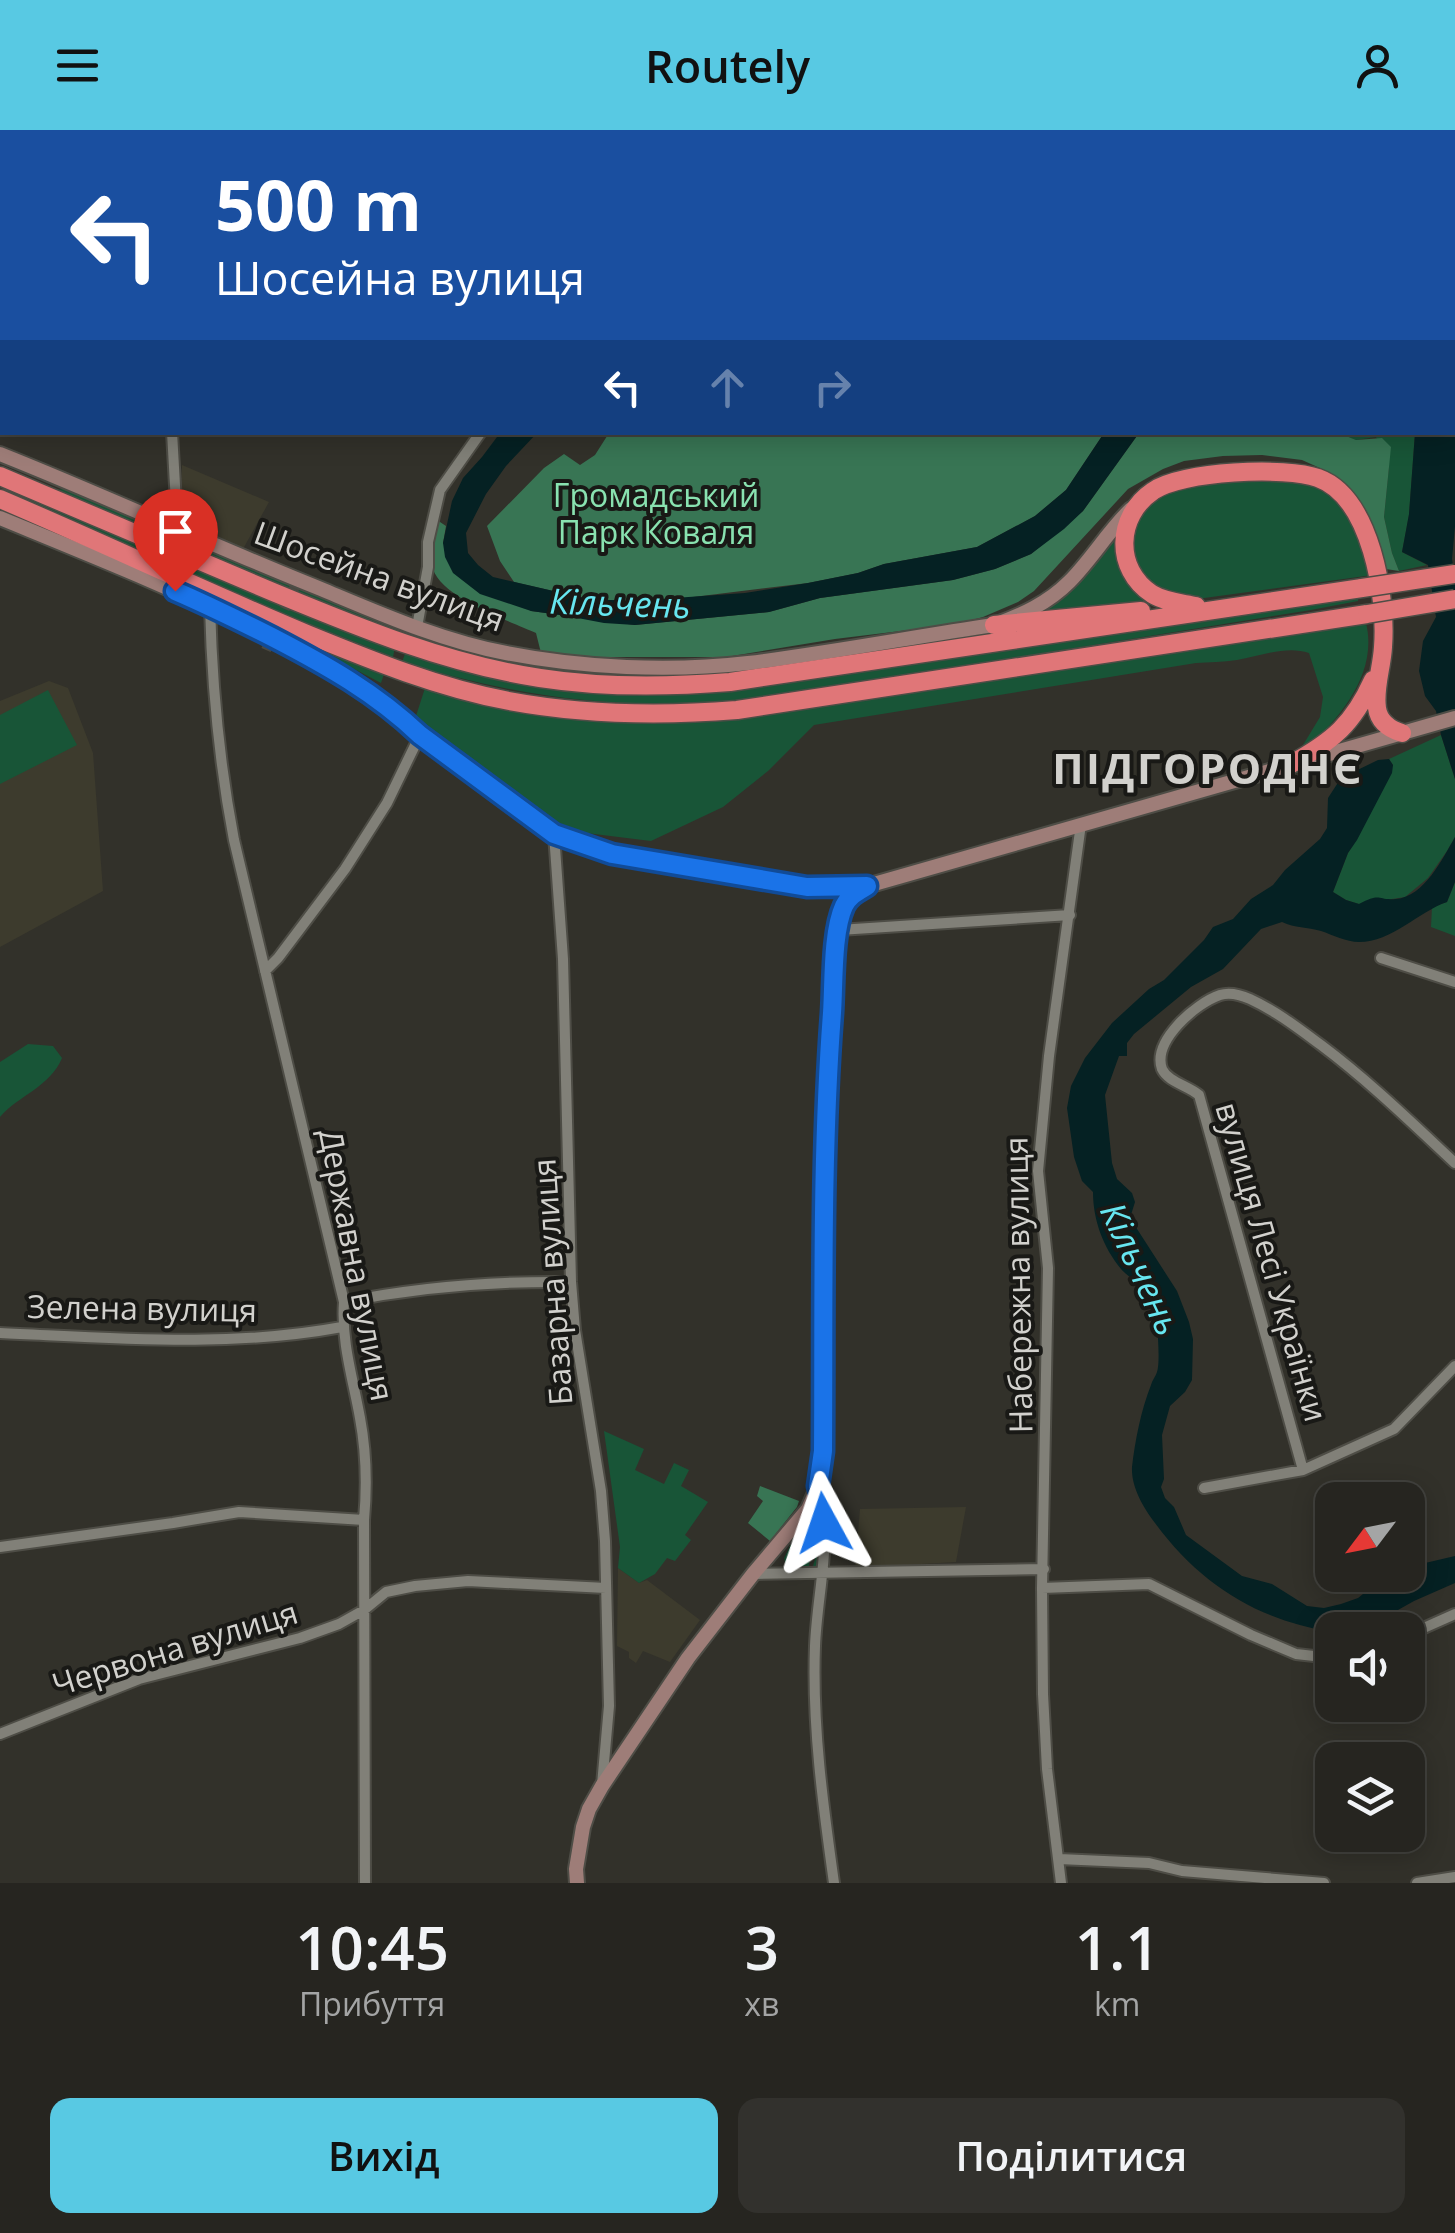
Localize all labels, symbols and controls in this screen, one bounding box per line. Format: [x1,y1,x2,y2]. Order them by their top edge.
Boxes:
text: Routely [645,35,810,96]
icon: menu [50,38,105,93]
icon: person [1350,38,1405,93]
text: 500 m [215,156,422,252]
icon: left [50,170,180,300]
text: Шосейна вулиця [215,247,585,308]
icon: left [595,360,650,415]
icon: ahead [700,360,755,415]
icon: right [805,360,860,415]
park label: Громадський Парк Коваля [553,473,759,553]
pin [133,489,218,592]
icon: arrive [148,504,203,559]
street label: Шосейна вулиця [249,510,510,641]
water label: Кільчень [549,577,692,628]
district label: ПІДГОРОДНЄ [1052,739,1364,796]
street label: вулиця Лесі Українки [1206,1097,1339,1426]
street label: Державна вулиця [310,1125,405,1404]
street label: Набережна вулиця [993,1136,1042,1434]
street label: Базарна вулиця [521,1157,582,1407]
water label: Кільчень [1090,1194,1193,1342]
street label: Зелена вулиця [27,1284,257,1331]
position arrow [772,1471,876,1575]
north arrow [1315,1482,1425,1592]
map controls [1315,1482,1425,1852]
street label: Червона вулиця [47,1590,303,1705]
button: sound [1315,1612,1425,1722]
button: layers [1315,1742,1425,1852]
text: 10:45 [295,1906,449,1988]
text: 3 [745,1906,779,1988]
text: 1.1 [1075,1906,1160,1988]
text: Прибуття [299,1982,445,2025]
text: хв [744,1982,779,2025]
text: km [1094,1982,1140,2025]
button: Вихід [50,2098,718,2213]
button: Поділитися [738,2098,1405,2213]

